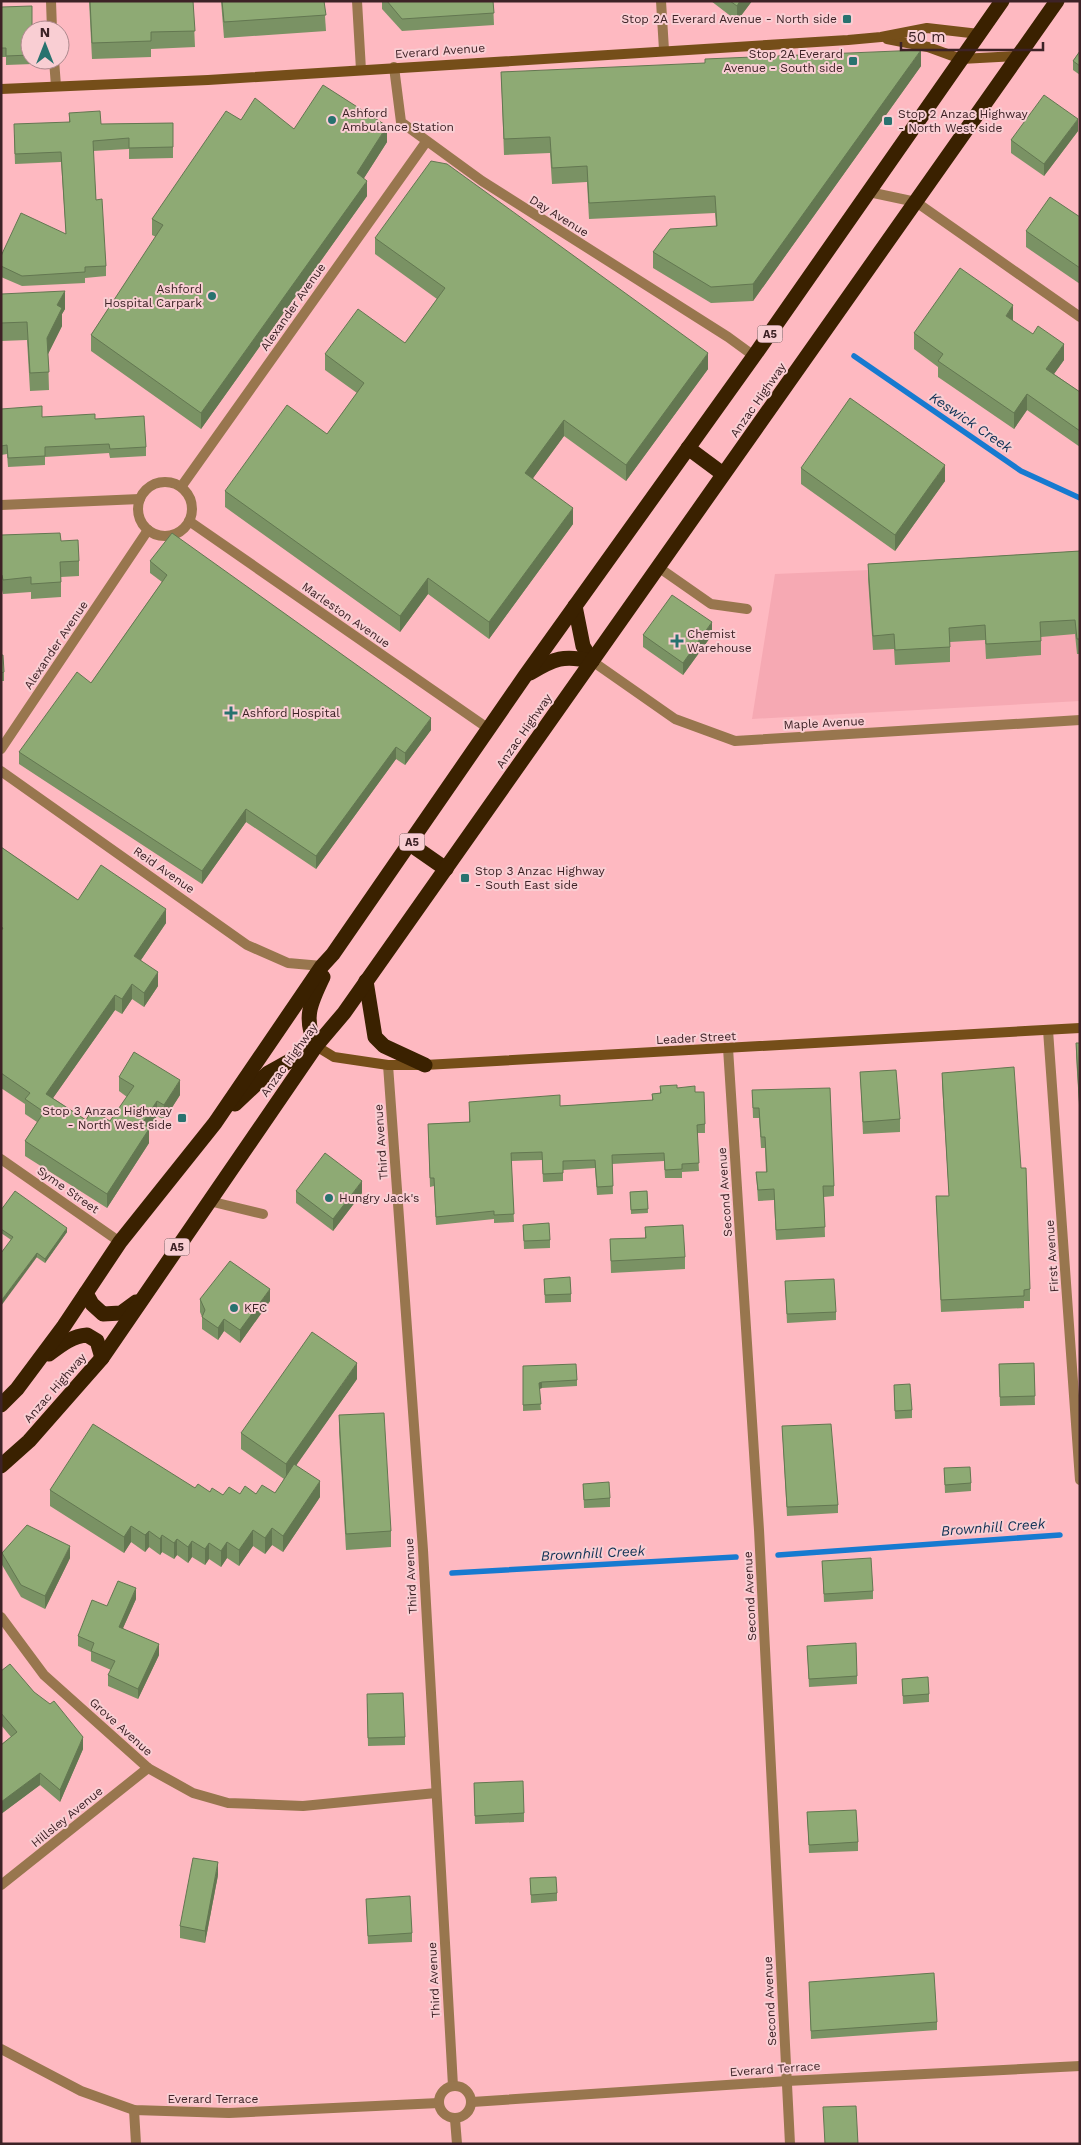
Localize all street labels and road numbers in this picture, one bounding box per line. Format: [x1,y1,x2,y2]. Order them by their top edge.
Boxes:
street label: Everard Avenue [394,41,486,61]
street label: Day Avenue [527,192,591,240]
street label: Alexander Avenue [257,260,329,354]
road number: A5 [758,326,782,342]
street label: Anzac Highway [727,359,789,440]
street label: Marleston Avenue [299,579,393,651]
street label: Alexander Avenue [21,598,91,692]
street label: Anzac Highway [493,690,555,771]
street label: Maple Avenue [783,714,865,732]
road number: A5 [400,834,424,850]
street label: Reid Avenue [131,844,197,896]
street label: Anzac Highway [258,1020,321,1100]
street label: Leader Street [656,1029,736,1047]
street label: Third Avenue [371,1104,391,1180]
street label: Second Avenue [715,1147,735,1237]
street label: Syme Street [34,1164,102,1216]
street label: First Avenue [1042,1219,1062,1293]
road number: A5 [164,1238,190,1256]
street label: Anzac Highway [21,1350,90,1426]
street label: Third Avenue [402,1538,420,1614]
street label: Second Avenue [741,1551,759,1641]
street label: Grove Avenue [87,1695,155,1759]
street label: Hillsley Avenue [28,1784,106,1850]
street label: Third Avenue [425,1942,443,2018]
street label: Second Avenue [761,1956,779,2046]
street label: Everard Terrace [729,2059,821,2079]
street label: Everard Terrace [168,2092,259,2106]

